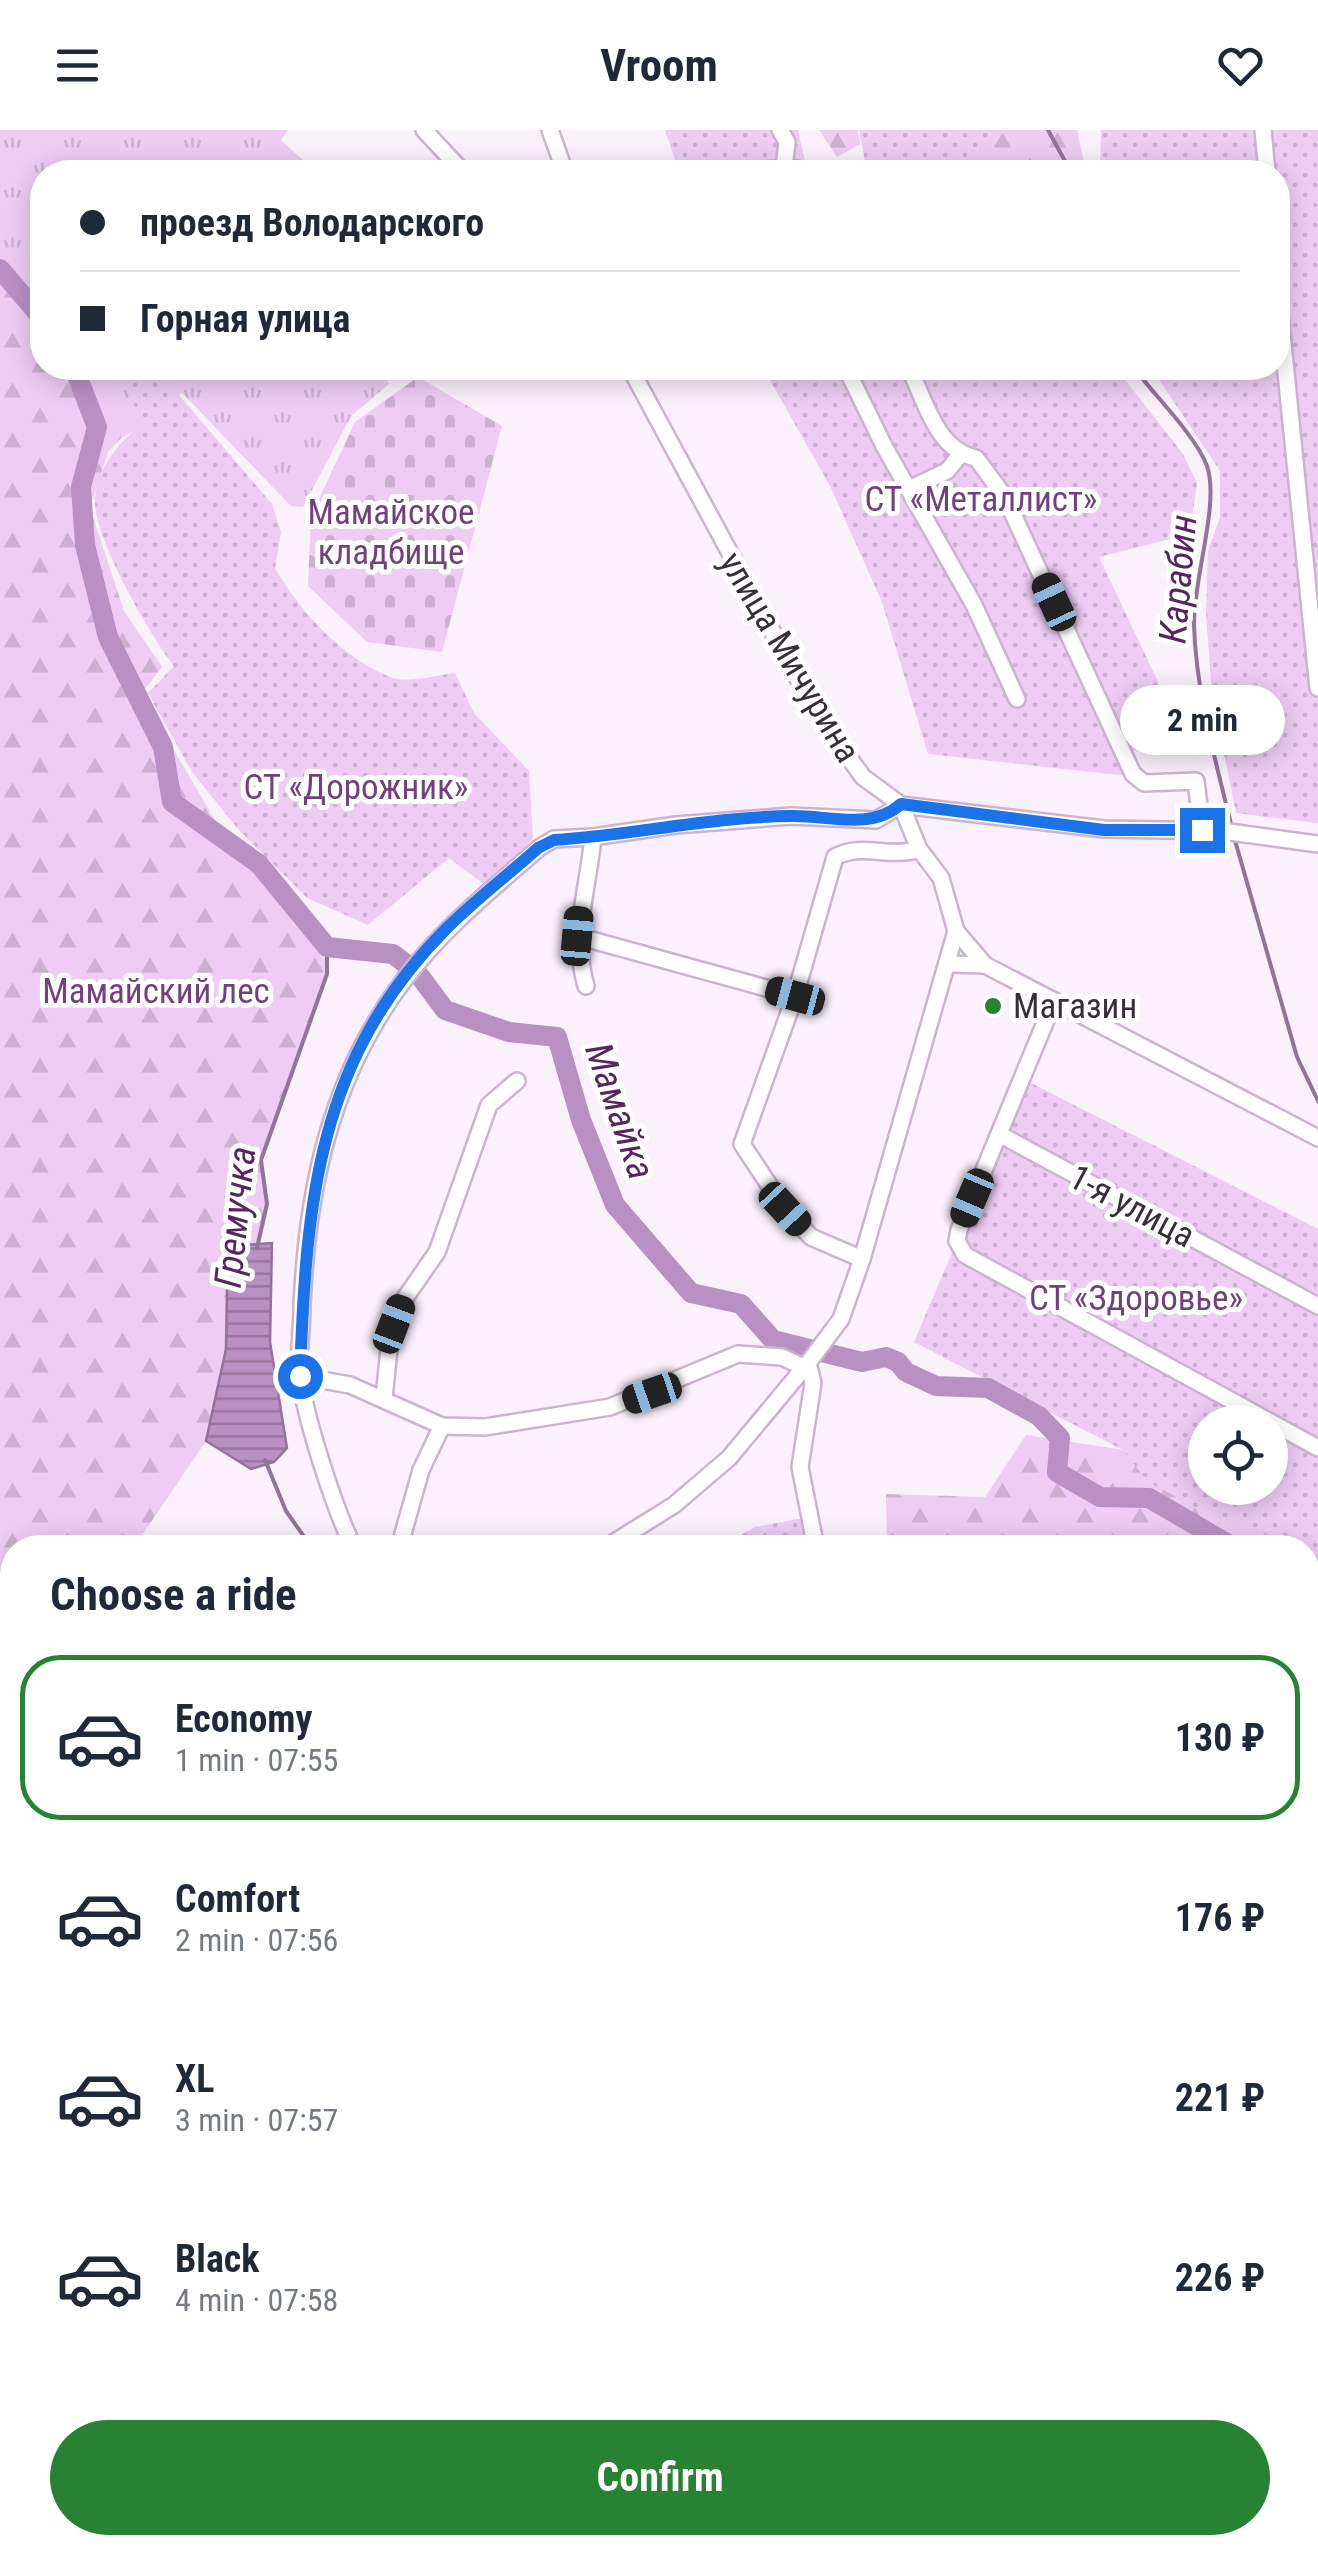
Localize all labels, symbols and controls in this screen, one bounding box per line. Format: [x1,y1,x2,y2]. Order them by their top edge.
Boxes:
icon: menu [50,38,105,93]
icon: heart [1213,38,1268,93]
text: Vroom [600,39,718,92]
text: проезд Володарского [140,201,484,245]
text: Горная улица [140,297,350,341]
park label: СТ «Металлист» [865,479,1097,520]
park label: Мамайское кладбище [307,492,475,573]
water label: Карабин [1150,513,1206,645]
street label: улица Мичурина [711,545,868,770]
car [1028,568,1080,636]
callout: 2 min [1120,685,1284,755]
text: 2 min [1167,701,1238,739]
park label: СТ «Дорожник» [244,767,468,808]
route end [1180,808,1225,853]
car [559,905,595,967]
park label: Мамайский лес [42,971,270,1012]
car [762,974,828,1018]
place label: Магазин [1013,986,1137,1027]
marker: Магазин [982,995,1004,1017]
water label: Мамайка [576,1037,664,1185]
water label: Гремучка [206,1144,264,1290]
street label: 1-я улица [1062,1157,1201,1256]
car [946,1165,998,1231]
car [754,1177,816,1241]
park label: СТ «Здоровье» [1029,1278,1243,1319]
car [369,1291,419,1357]
route start [278,1354,323,1399]
car [619,1369,685,1417]
map controls [1188,1405,1288,1505]
button: locate [1188,1405,1288,1505]
text: Choose a ride [50,1568,297,1621]
icon: car [55,1693,145,1783]
text: Economy [175,1697,312,1741]
text: 130 ₽ [1175,1716,1265,1760]
text: 1 min · 07:55 [175,1741,338,1779]
icon: car [55,1873,145,1963]
text: Comfort [175,1877,300,1921]
text: 176 ₽ [1175,1896,1265,1940]
text: 2 min · 07:56 [175,1921,338,1959]
icon: car [55,2053,145,2143]
text: XL [175,2057,214,2101]
text: 221 ₽ [1175,2076,1265,2120]
text: 3 min · 07:57 [175,2101,338,2139]
icon: car [55,2233,145,2323]
text: Black [175,2237,259,2281]
text: 226 ₽ [1175,2256,1265,2300]
text: 4 min · 07:58 [175,2281,338,2319]
button: Confirm [50,2420,1270,2535]

